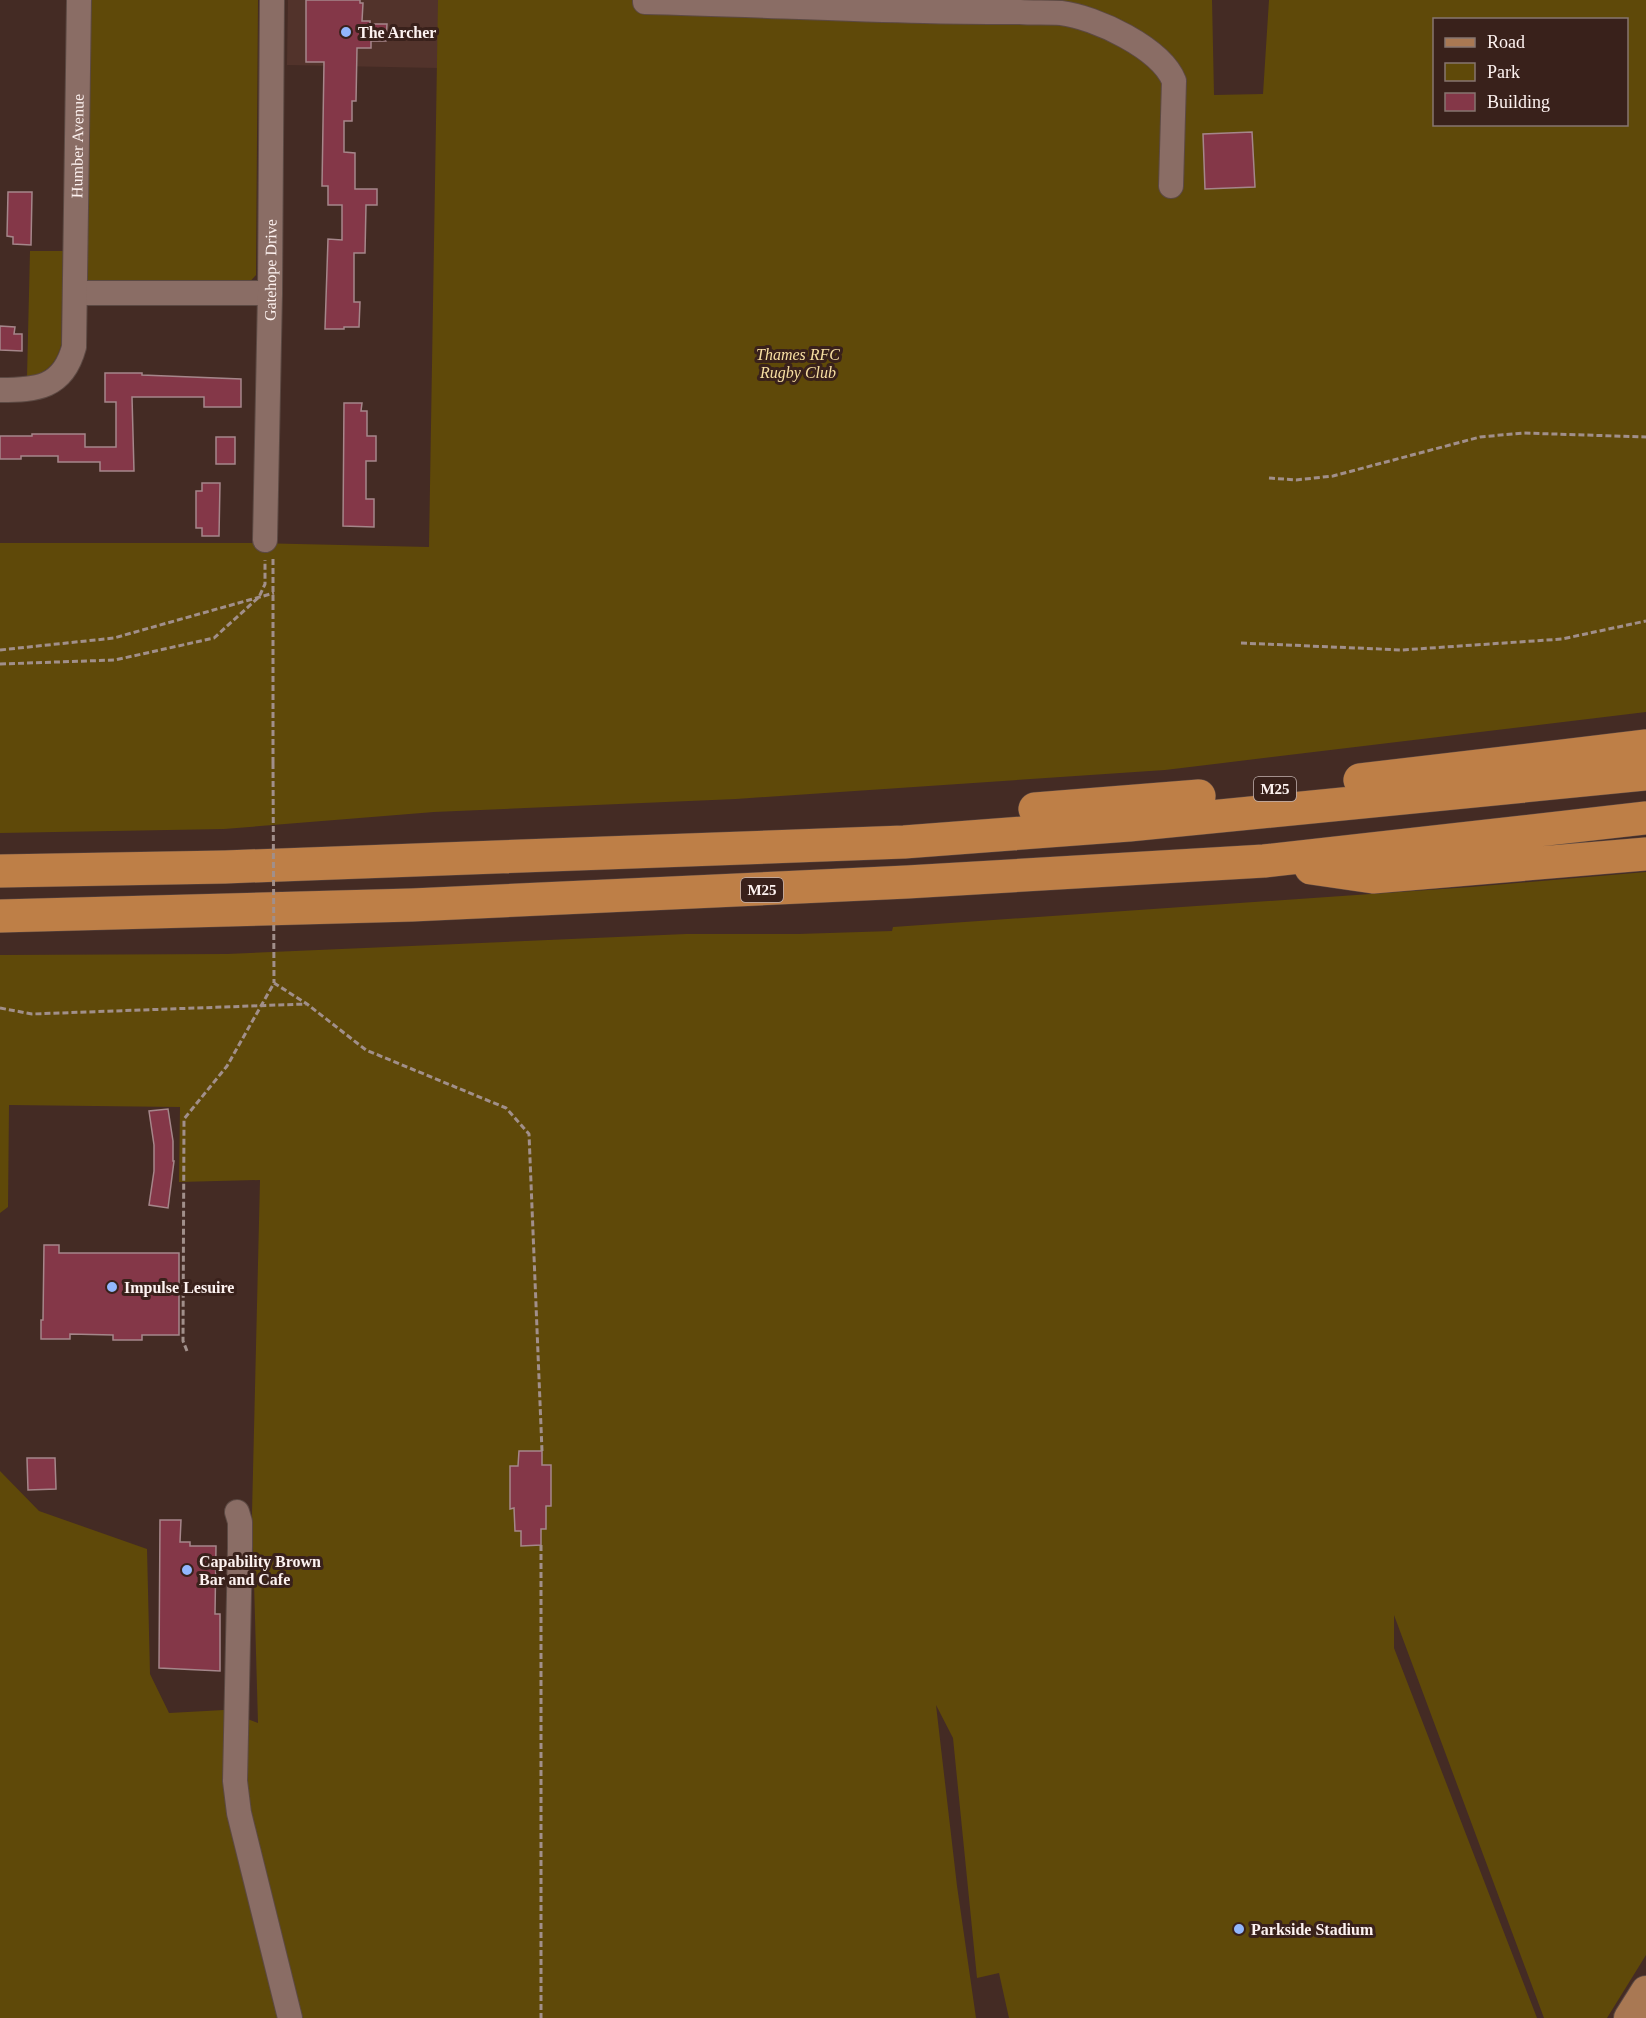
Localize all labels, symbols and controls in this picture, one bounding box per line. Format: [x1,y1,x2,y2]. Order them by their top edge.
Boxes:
legend [1433,18,1628,126]
place label: The Archer [358,24,436,41]
marker: The Archer [339,25,353,39]
text: Road [1487,32,1525,52]
text: Park [1487,62,1520,82]
text: Building [1487,92,1550,112]
street label: Humber Avenue [68,94,87,198]
street label: Gatehope Drive [261,219,280,321]
park label: Thames RFC Rugby Club [756,346,840,382]
road number: M25 [1254,777,1296,801]
road number: M25 [741,878,783,902]
place label: Impulse Lesuire [124,1279,234,1297]
marker: Impulse Lesuire [105,1280,119,1294]
place label: Capability Brown Bar and Cafe [199,1553,321,1588]
marker: Capability Brown Bar and Cafe [180,1563,194,1577]
place label: Parkside Stadium [1251,1921,1374,1938]
marker: Parkside Stadium [1232,1922,1246,1936]

